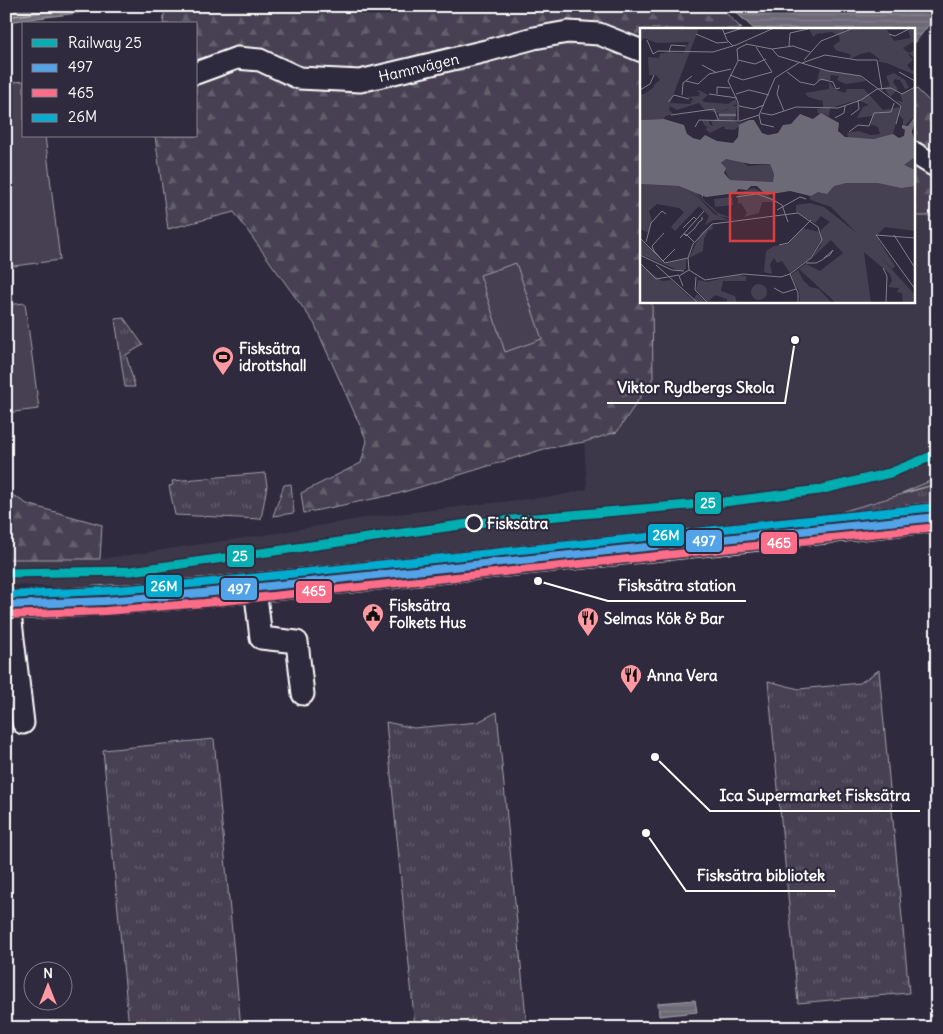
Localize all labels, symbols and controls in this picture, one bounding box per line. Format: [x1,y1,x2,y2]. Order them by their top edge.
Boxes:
legend [22,22,198,138]
inset map [640,28,916,302]
text: Railway 25 [68,33,142,52]
street label: Hamnvägen [377,48,461,86]
text: 497 [68,57,93,76]
text: 465 [68,83,94,102]
text: 26M [68,107,97,126]
place label: Fisksätra idrottshall [239,339,306,375]
sports icon: Fisksätra idrottshall [211,345,235,376]
callout: Viktor Rydbergs Skola [607,372,785,403]
text: Viktor Rydbergs Skola [617,377,775,398]
line badge: 25 [694,491,722,515]
text: 25 [700,494,716,512]
marker: Fisksätra [465,514,483,532]
place label: Fisksätra [487,514,549,533]
line badge: 26M [647,523,685,547]
text: 26M [652,526,680,544]
line badge: 497 [685,529,723,553]
line badge: 465 [760,531,798,555]
text: 497 [692,532,716,550]
text: 465 [767,534,791,552]
line badge: 25 [226,544,255,568]
text: 25 [232,547,248,565]
callout: Fisksätra station [608,570,746,601]
line badge: 26M [145,574,183,598]
text: Fisksätra station [618,575,736,595]
text: 26M [150,577,178,595]
line badge: 497 [220,577,258,601]
text: 497 [227,580,251,598]
line badge: 465 [295,580,333,604]
text: 465 [302,582,326,600]
place label: Fisksätra Folkets Hus [389,596,466,632]
public building icon: Fisksätra Folkets Hus [361,602,385,633]
restaurant icon: Selmas Kök & Bar [576,606,600,637]
place label: Selmas Kök & Bar [604,609,725,628]
restaurant icon: Anna Vera [619,663,643,694]
place label: Anna Vera [647,666,718,685]
callout: Ica Supermarket Fisksätra [710,780,920,811]
text: Ica Supermarket Fisksätra [720,785,910,806]
callout: Fisksätra bibliotek [686,860,835,891]
text: Fisksätra bibliotek [697,865,825,885]
north arrow [22,962,72,1012]
text: N [43,964,53,982]

